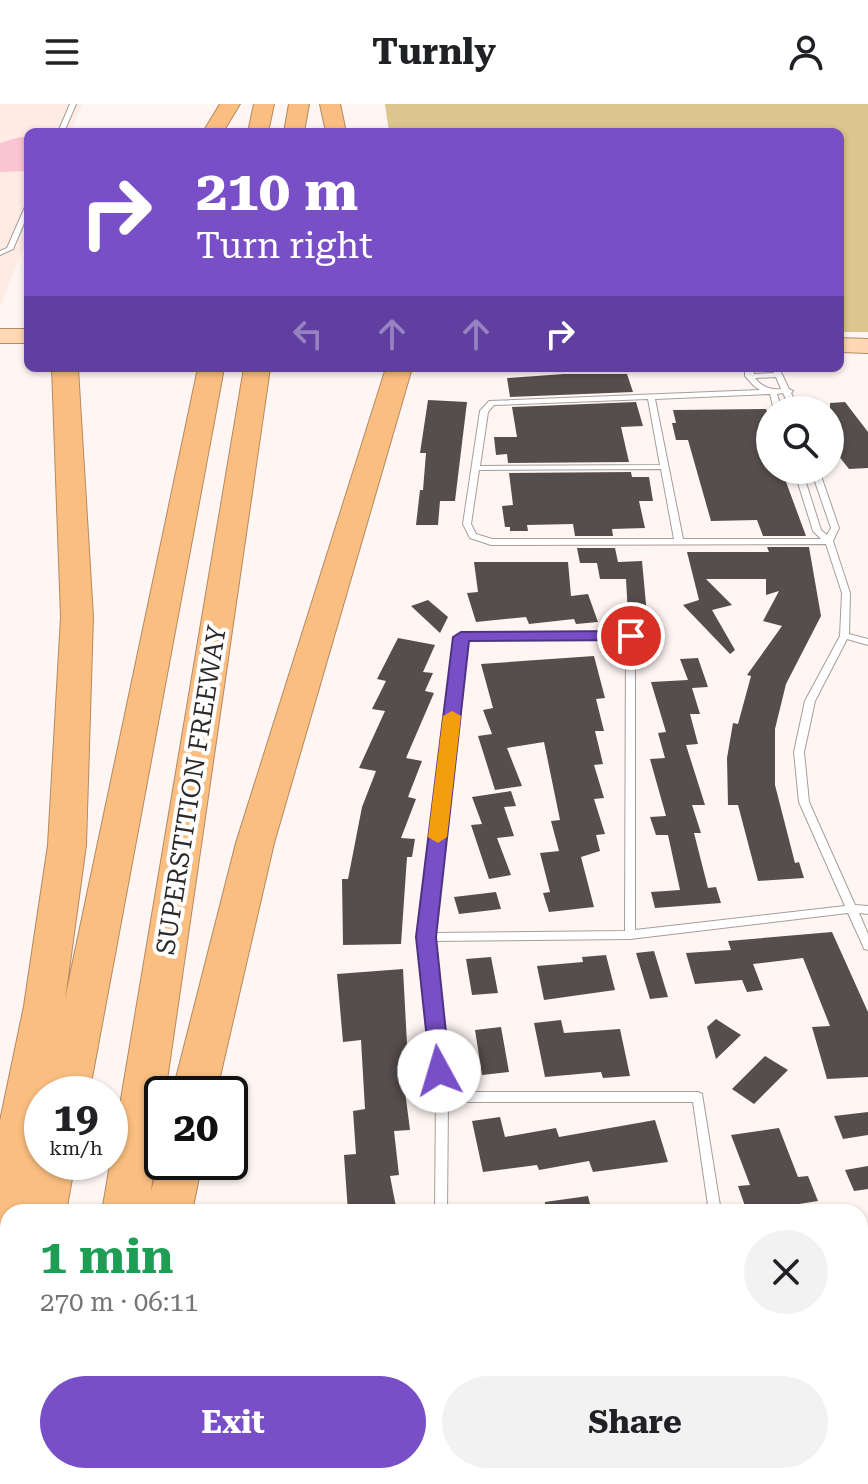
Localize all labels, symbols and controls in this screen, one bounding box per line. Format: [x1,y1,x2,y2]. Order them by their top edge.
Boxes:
icon: menu [40,30,84,74]
icon: person [784,30,828,74]
text: Turnly [372,31,496,73]
text: 210 m [196,158,358,224]
icon: right [64,160,168,264]
text: Turn right [196,225,373,267]
icon: left [286,312,330,356]
icon: ahead [370,312,414,356]
icon: ahead [454,312,498,356]
icon: right [538,312,582,356]
map controls [756,396,844,484]
button: search [756,396,844,484]
pin [597,602,665,670]
icon: arrive [609,614,653,658]
street label: SUPERSTITION FREEWAY [150,623,232,957]
position arrow [397,1029,481,1113]
speed limit sign: 20 [144,1076,248,1180]
text: 19 [54,1094,98,1141]
text: km/h [49,1136,103,1160]
text: 1 min [40,1229,173,1285]
button: close [744,1230,828,1314]
text: 270 m · 06:11 [40,1287,199,1317]
button: Exit [40,1376,426,1468]
button: Share [442,1376,828,1468]

